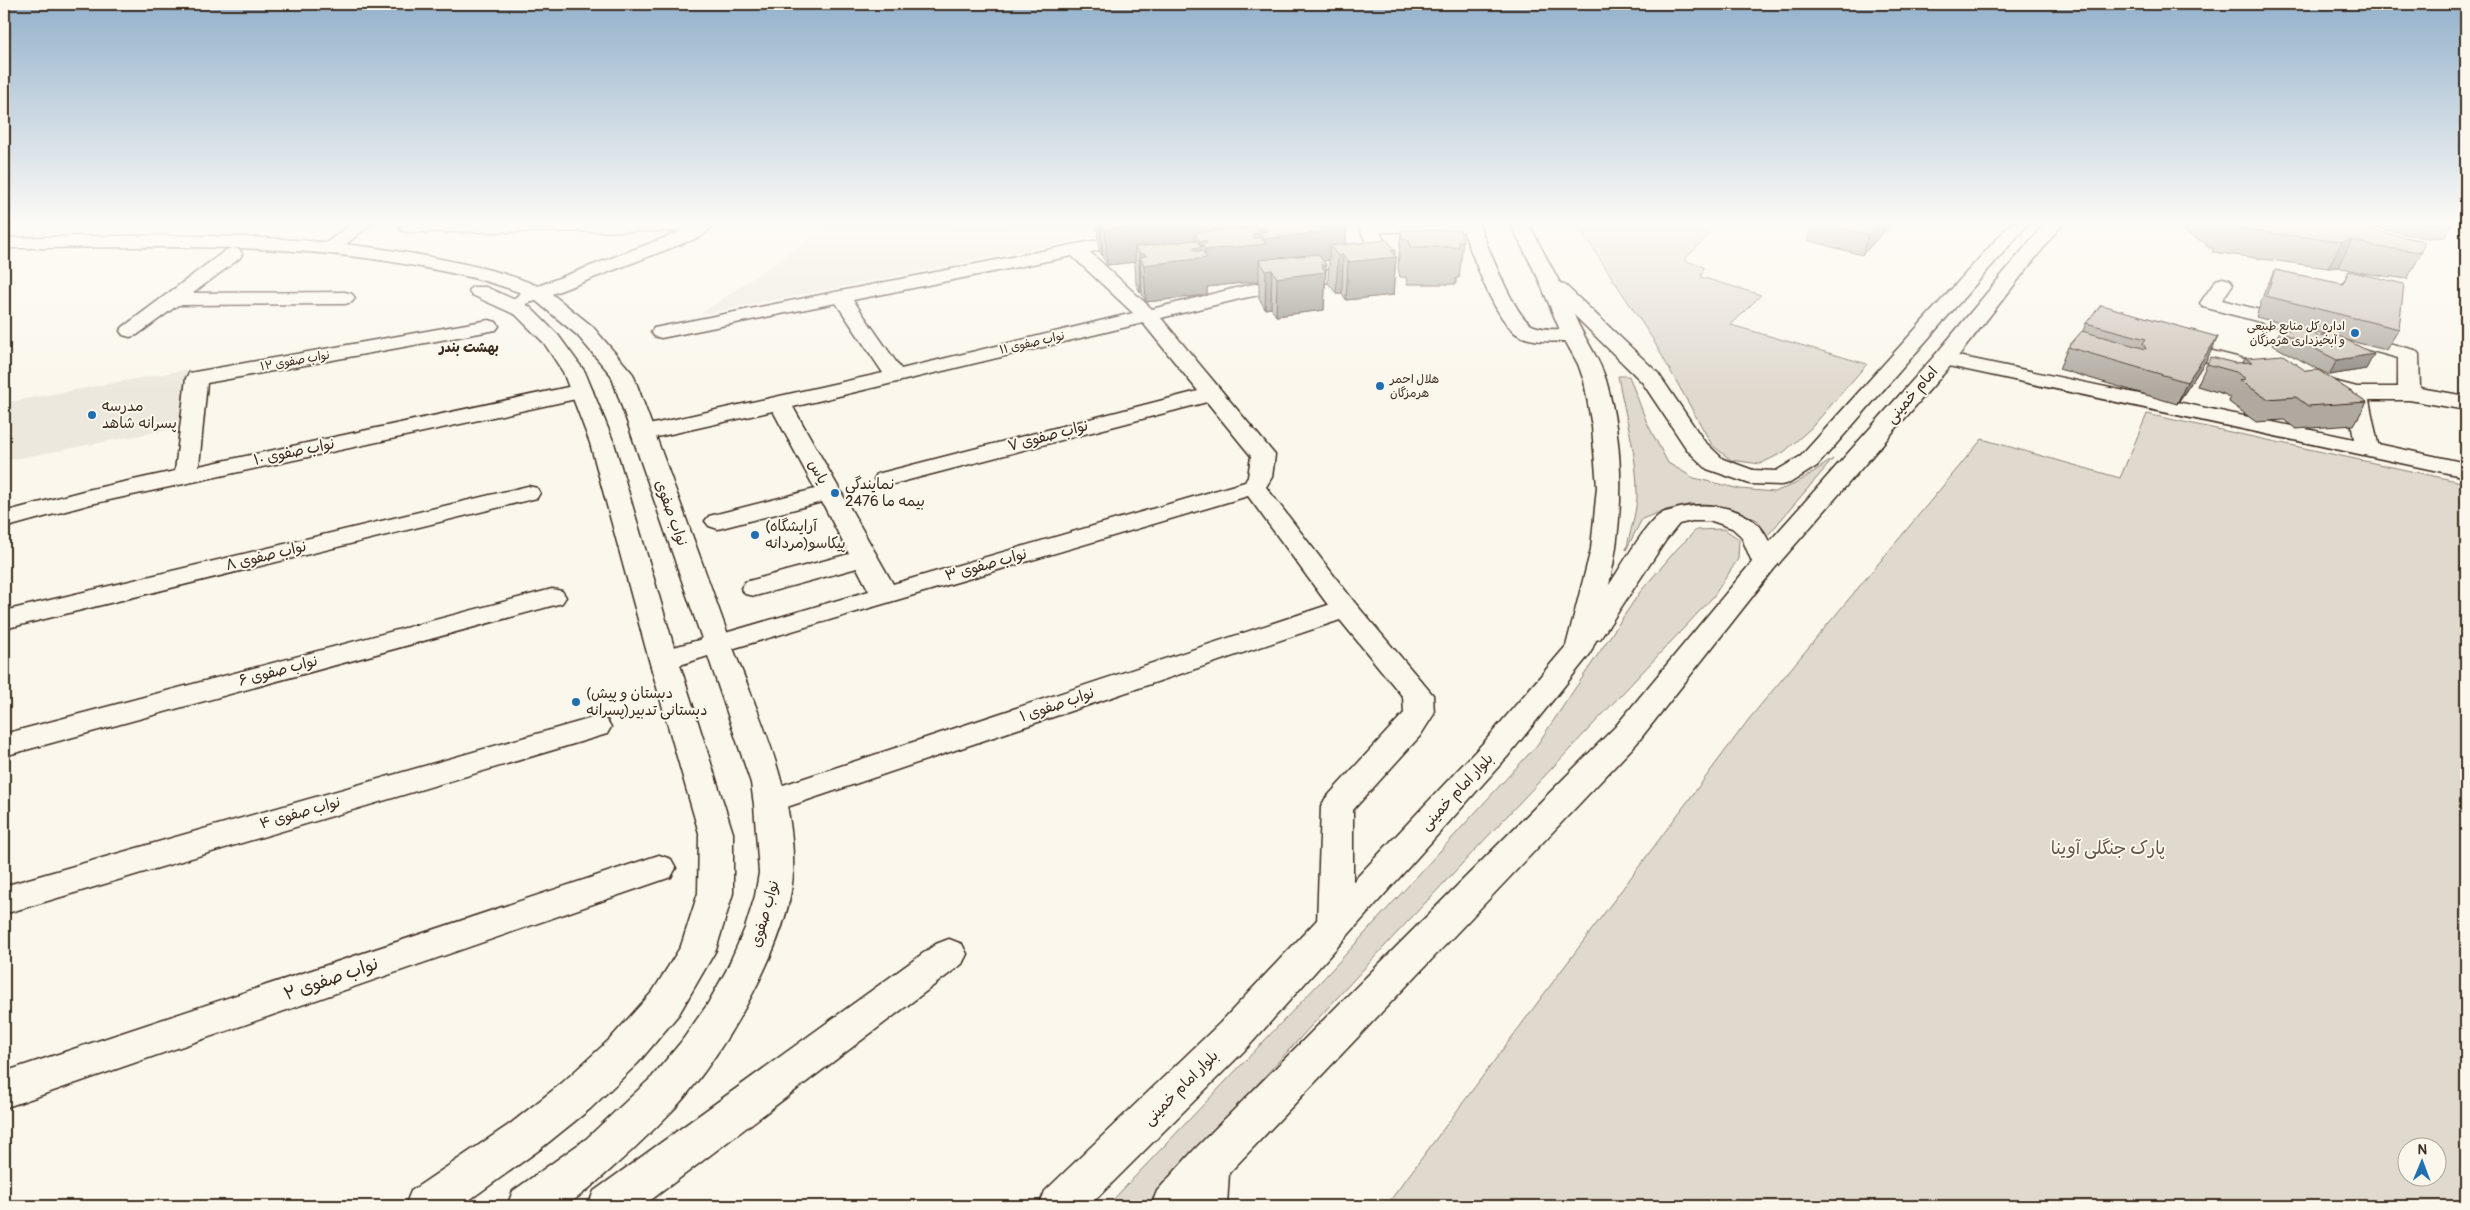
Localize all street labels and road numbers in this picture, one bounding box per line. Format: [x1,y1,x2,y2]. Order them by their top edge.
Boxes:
street label: نواب صفوی ۱۱ [998,328,1066,358]
street label: نواب صفوی ۱۲ [259,348,331,374]
street label: امام خمینی [1882,362,1943,428]
street label: نواب صفوی ۷ [1006,416,1090,456]
street label: نواب صفوی ۱۰ [252,434,336,470]
street label: یاس [804,456,832,488]
street label: نواب صفوی [650,477,692,549]
street label: نواب صفوی ۸ [224,537,308,575]
street label: نواب صفوی ۳ [943,544,1029,586]
street label: نواب صفوی ۶ [236,651,320,691]
street label: نواب صفوی ۱ [1017,683,1097,727]
street label: بلوار امام خمینی [1416,750,1498,835]
street label: نواب صفوی ۴ [257,792,343,834]
street label: نواب صفوی [746,878,784,950]
street label: نواب صفوی ۲ [281,952,381,1006]
street label: بلوار امام خمینی [1139,1046,1223,1130]

